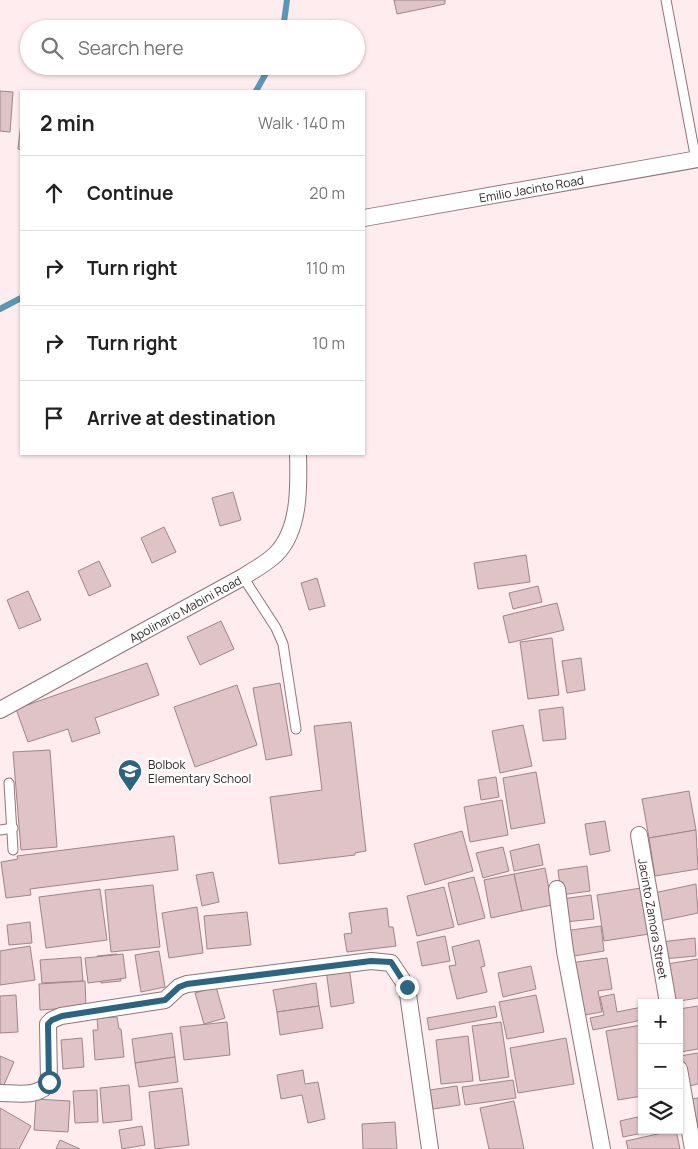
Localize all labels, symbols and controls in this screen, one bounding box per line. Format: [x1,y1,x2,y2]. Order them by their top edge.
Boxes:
search box [20,20,365,75]
icon: search [38,34,66,62]
text: Search here [78,35,184,61]
text: 2 min [40,109,95,137]
text: Walk · 140 m [258,112,345,134]
street label: Emilio Jacinto Road [478,171,585,206]
icon: ahead [40,179,68,207]
text: Continue [87,180,173,206]
text: 20 m [309,182,345,204]
icon: right [40,254,68,282]
text: Turn right [87,255,177,281]
text: 110 m [306,257,345,279]
icon: right [40,329,68,357]
text: Turn right [87,330,177,356]
text: 10 m [312,332,345,354]
icon: arrive [40,404,68,432]
text: Arrive at destination [87,405,276,431]
street label: Apolinario Mabini Road [126,571,244,646]
place label: Bolbok Elementary School [148,756,251,787]
school or university icon: Bolbok Elementary School [117,758,143,792]
street label: Jacinto Zamora Street [635,857,672,981]
route end [396,976,419,999]
map controls [638,999,683,1134]
button: + [638,999,683,1044]
button: − [638,1044,683,1089]
route start [38,1071,61,1094]
button: layers [638,1089,683,1134]

